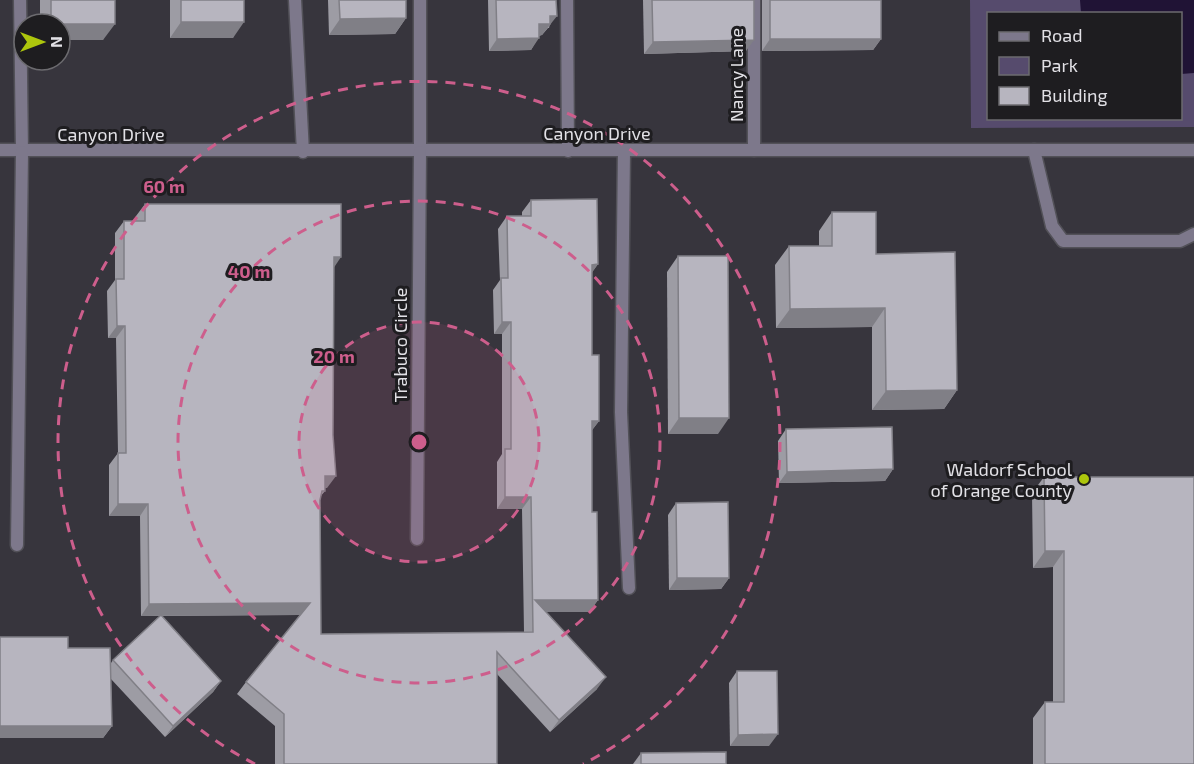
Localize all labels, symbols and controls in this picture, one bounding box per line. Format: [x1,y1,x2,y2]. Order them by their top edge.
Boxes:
north arrow [12,12,72,72]
legend [987,12,1182,120]
text: Road [1041,24,1082,46]
street label: Nancy Lane [725,28,747,122]
text: N [48,36,67,48]
text: Park [1041,54,1078,76]
text: Building [1041,84,1108,106]
street label: Canyon Drive [543,122,651,144]
street label: Canyon Drive [57,123,165,145]
text: 60 m [143,175,185,197]
text: 40 m [228,260,270,282]
street label: Trabuco Circle [389,288,411,402]
text: 20 m [313,345,355,367]
centre of rings [409,432,429,452]
place label: Waldorf School of Orange County [930,458,1073,501]
marker: Waldorf School of Orange County [1077,472,1091,486]

